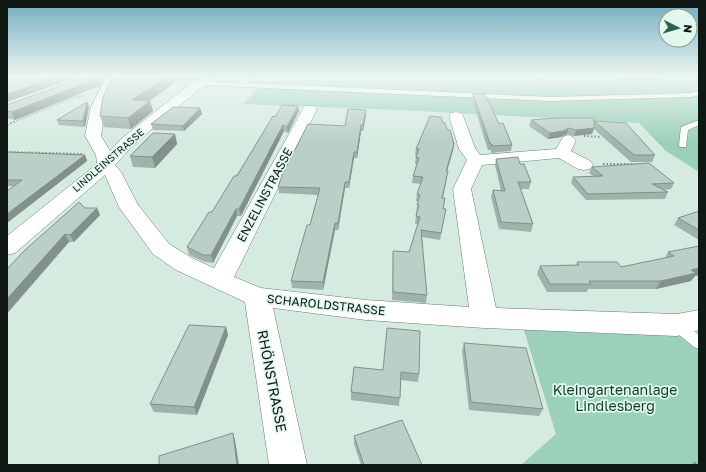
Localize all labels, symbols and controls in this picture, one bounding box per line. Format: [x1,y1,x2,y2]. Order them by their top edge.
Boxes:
north arrow [658,8,698,48]
text: N [682,24,695,34]
street label: LINDLEINSTRASSE [70,126,146,194]
street label: ENZELINSTRASSE [233,145,296,244]
street label: SCHAROLDSTRASSE [266,291,386,318]
street label: RHÖNSTRASSE [254,328,291,434]
park label: Kleingartenanlage Lindlesberg [553,381,677,414]

